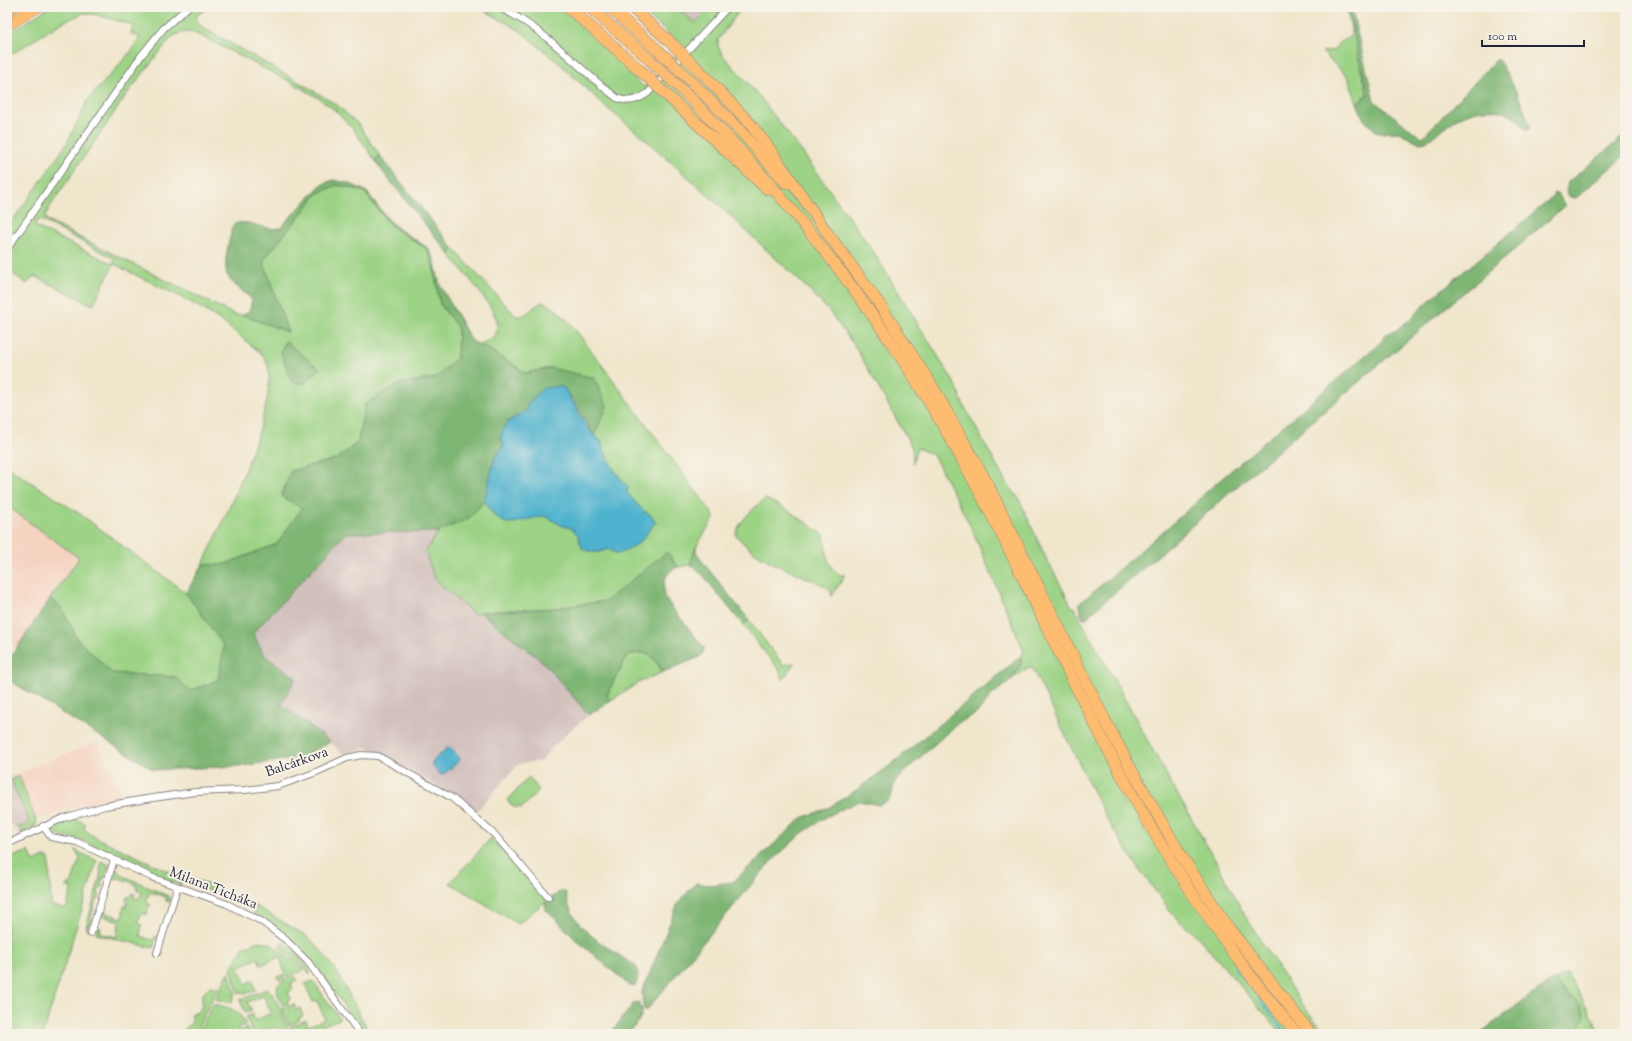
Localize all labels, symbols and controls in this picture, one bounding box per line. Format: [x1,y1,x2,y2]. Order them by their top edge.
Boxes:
scale bar [1482,22,1584,48]
text: 100 m [1488,28,1517,46]
street label: Balcárkova [263,743,332,783]
street label: Milana Ticháka [166,863,260,915]

